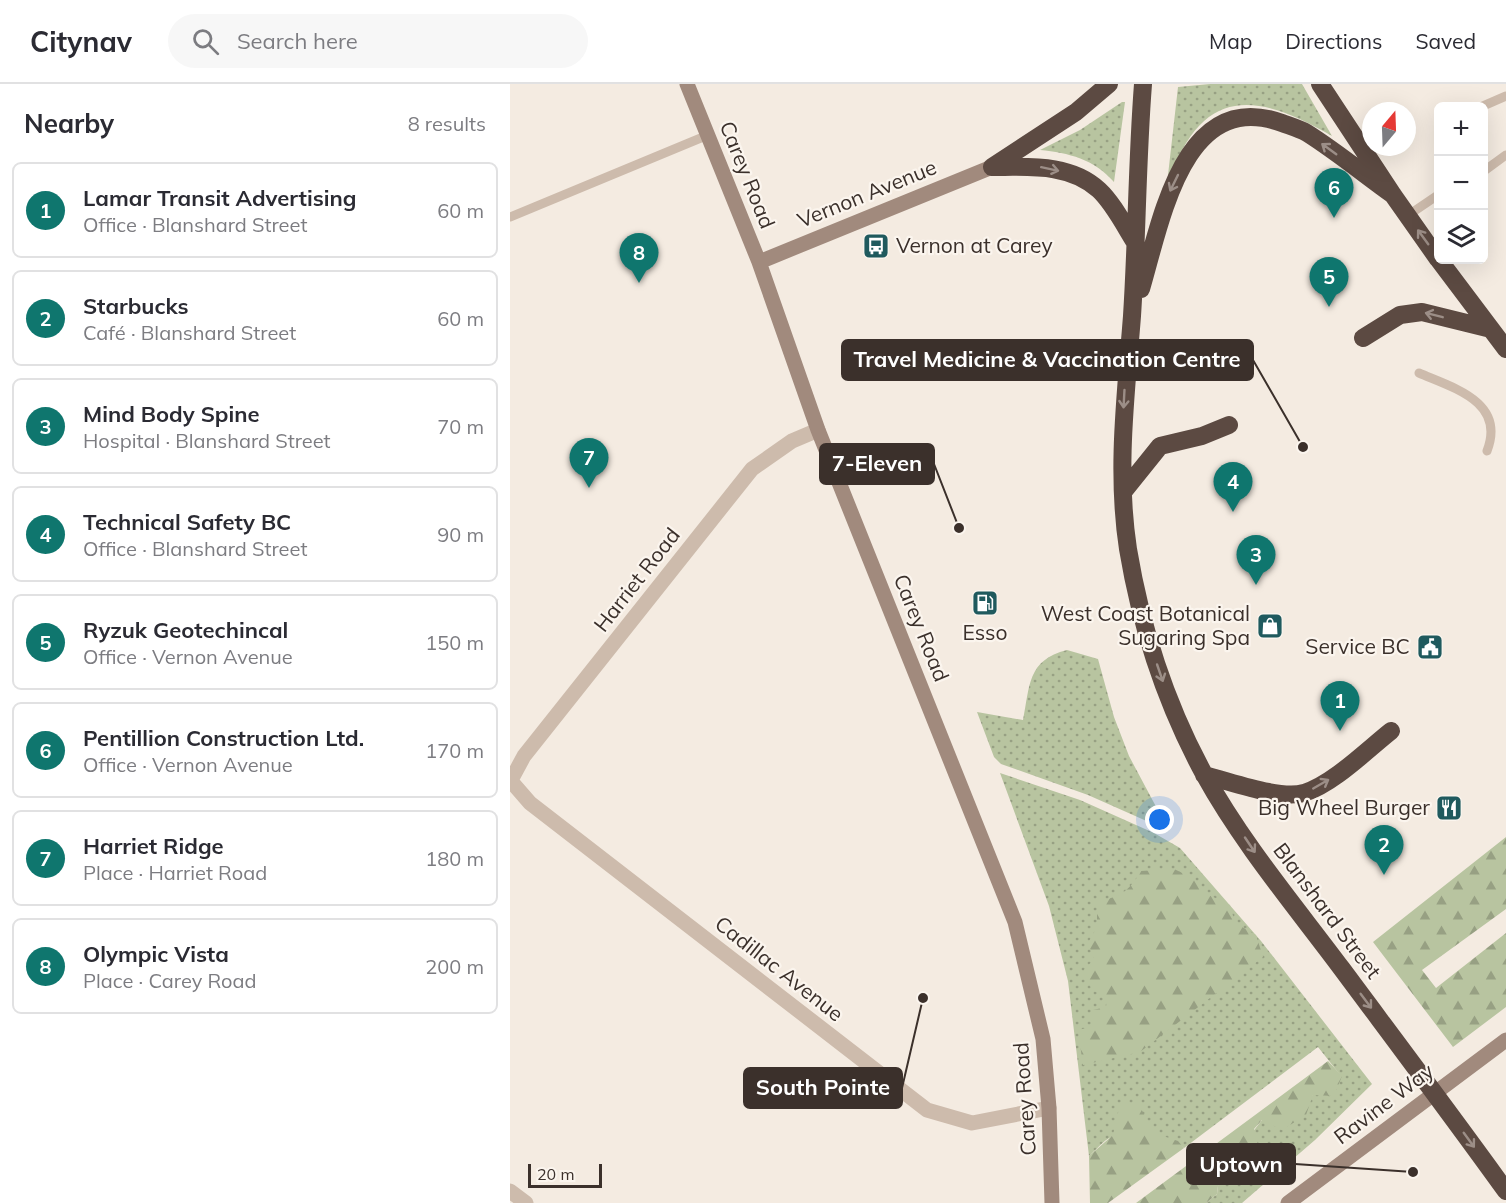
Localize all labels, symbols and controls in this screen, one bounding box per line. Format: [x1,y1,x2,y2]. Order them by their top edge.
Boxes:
search box [168,14,588,68]
text: Citynav [30,24,132,59]
icon: search [189,25,222,58]
text: Search here [237,27,358,55]
text: Map [1209,28,1252,54]
text: Directions [1285,28,1382,54]
text: Saved [1415,28,1476,54]
north arrow [1362,102,1416,156]
map controls [1434,102,1488,264]
button: + [1434,102,1488,156]
text: Nearby [24,107,114,140]
text: 8 results [408,111,486,136]
street label: Carey Road [715,117,781,232]
one-way arrow [1321,143,1337,155]
street label: Vernon Avenue [793,153,940,233]
button: − [1434,156,1488,210]
one-way arrow [1040,164,1060,175]
pin: 6 [1314,168,1354,218]
one-way arrow [1168,174,1180,192]
text: Lamar Transit Advertising [83,184,356,212]
text: 1 [40,198,52,223]
text: 60 m [437,198,484,223]
button: layers [1434,210,1488,264]
text: Office · Blanshard Street [83,212,307,237]
one-way arrow [1417,230,1429,246]
bus stop icon: Vernon at Carey [861,231,891,261]
place label: Vernon at Carey [896,232,1053,258]
pin: 8 [620,234,658,283]
pin: 5 [1310,258,1348,307]
text: Starbucks [83,292,189,320]
text: 2 [40,306,52,331]
text: 60 m [437,306,484,331]
one-way arrow [1425,309,1444,321]
text: Café · Blanshard Street [83,320,296,345]
callout: Travel Medicine & Vaccination Centre [842,340,1253,380]
text: Travel Medicine & Vaccination Centre [853,345,1241,373]
one-way arrow [1119,388,1130,408]
text: Mind Body Spine [83,400,260,428]
text: 3 [40,414,52,439]
text: 70 m [437,414,484,439]
text: Hospital · Blanshard Street [83,428,331,453]
pin: 7 [570,438,608,488]
callout: 7-Eleven [820,444,934,484]
text: 7-Eleven [832,449,922,477]
pin: 4 [1214,462,1252,512]
text: Technical Safety BC [83,508,291,536]
text: 4 [40,522,52,547]
text: 90 m [437,522,484,547]
street label: Harriet Road [588,522,685,637]
text: Office · Blanshard Street [83,536,307,561]
pin: 3 [1236,536,1276,585]
street label: Carey Road [889,570,955,685]
fuel station icon: Esso [970,588,1000,618]
place label: West Coast Botanical Sugaring Spa [1041,600,1250,650]
shop icon: West Coast Botanical Sugaring Spa [1255,611,1285,641]
text: Ryzuk Geotechincal [83,616,288,644]
place label: Esso [962,619,1008,645]
text: 5 [40,630,52,655]
text: 150 m [425,630,484,655]
public building icon: Service BC [1415,632,1445,662]
place label: Service BC [1305,633,1410,659]
text: Office · Vernon Avenue [83,644,293,669]
one-way arrow [1155,663,1166,682]
pin: 1 [1320,682,1360,731]
text: Pentillion Construction Ltd. [83,724,364,752]
text: 6 [40,738,52,763]
text: 170 m [425,738,484,763]
text: Office · Vernon Avenue [83,752,293,777]
one-way arrow [1312,778,1329,790]
restaurant icon: Big Wheel Burger [1434,793,1464,823]
place label: Big Wheel Burger [1258,794,1430,820]
your location [1145,805,1174,834]
pin: 2 [1364,826,1404,875]
text: Harriet Ridge [83,832,224,860]
one-way arrow [1244,836,1256,853]
street label: Blanshard Street [1268,837,1387,983]
text: 7 [40,846,52,871]
text: 180 m [425,846,484,871]
text: Place · Harriet Road [83,860,267,885]
street label: Cadillac Avenue [710,910,849,1026]
text: Olympic Vista [83,940,229,968]
text: 8 [40,954,52,979]
text: 200 m [425,954,484,979]
text: Place · Carey Road [83,968,257,993]
one-way arrow [1360,993,1373,1009]
street label: Carey Road [1007,1042,1041,1157]
street label: Ravine Way [1328,1057,1438,1149]
callout: South Pointe [744,1068,902,1108]
text: South Pointe [756,1073,890,1101]
one-way arrow [1463,1132,1475,1148]
callout: Uptown [1187,1144,1295,1184]
text: Uptown [1199,1150,1283,1178]
scale bar [528,1161,602,1188]
text: 20 m [537,1164,574,1184]

